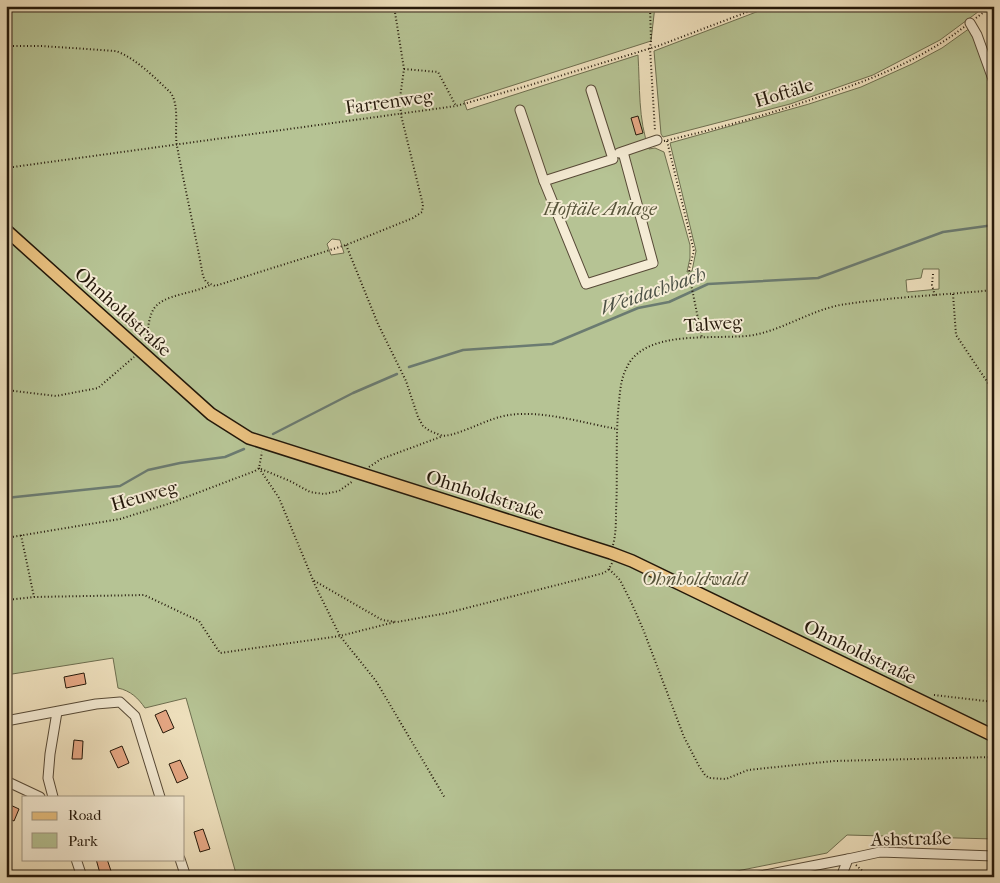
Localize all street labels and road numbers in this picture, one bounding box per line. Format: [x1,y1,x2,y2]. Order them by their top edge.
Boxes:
street label: Hoftäle [752,74,816,112]
street label: Farrenweg [344,85,435,119]
street label: Ohnholdstraße [70,263,176,361]
street label: Talweg [683,311,744,337]
street label: Ohnholdstraße [423,466,547,524]
street label: Heuweg [108,476,181,516]
street label: Ohnholdstraße [800,615,920,689]
street label: Ashstraße [870,827,951,851]

